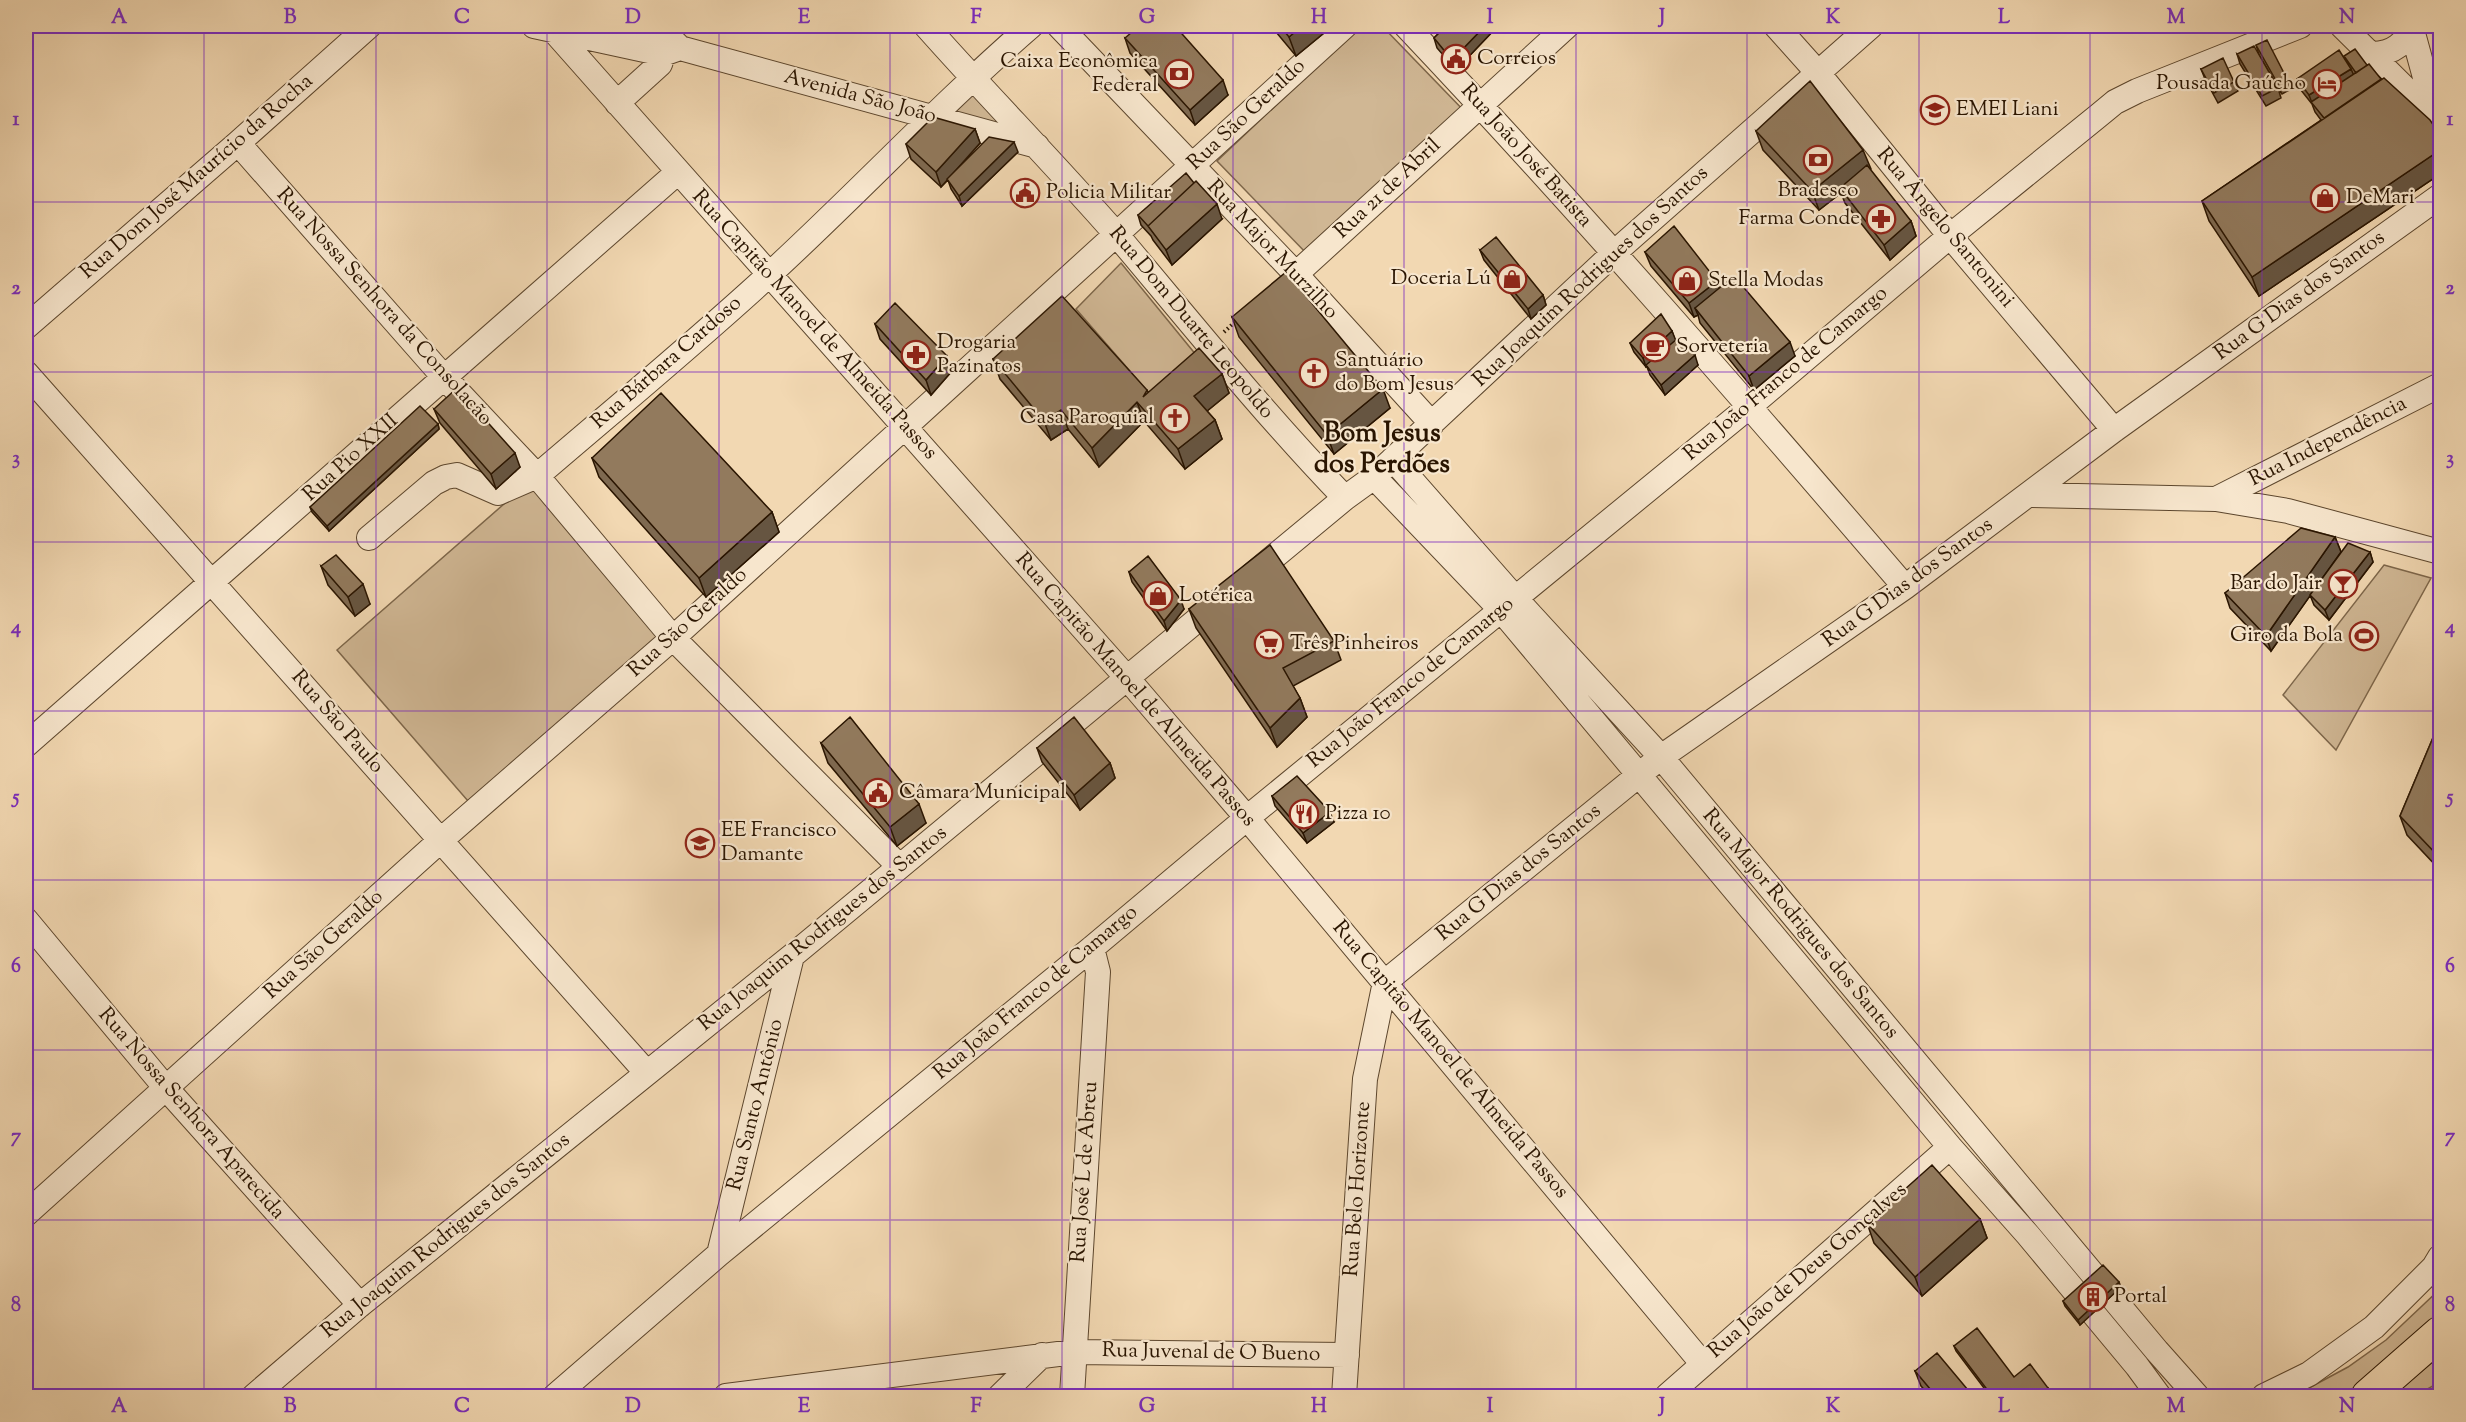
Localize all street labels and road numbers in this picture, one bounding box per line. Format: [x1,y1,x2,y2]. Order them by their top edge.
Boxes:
street label: Rua São Geraldo [1181,52,1313,178]
street label: Avenida São João [780,62,940,132]
street label: Rua Dom José Maurício da Rocha [74,67,320,287]
street label: Rua João José Batista [1453,77,1599,235]
street label: Rua 21 de Abril [1328,132,1448,246]
street label: Rua Ângelo Santonini [1869,141,2021,315]
street label: Rua Joaquim Rodrigues dos Santos [1466,159,1716,395]
street label: Rua Major Murzilho [1199,173,1345,327]
street label: Rua Nossa Senhora da Consolacão [269,181,499,433]
street label: Rua Capitão Manoel de Almeida Passos [684,183,944,467]
street label: Rua Dom Duarte Leopoldo [1101,220,1281,426]
street label: Rua G Dias dos Santos [2208,224,2392,368]
street label: Rua João Franco de Camargo [1677,279,1895,469]
street label: Rua Bárbara Cardoso [585,289,749,437]
street label: Rua Independência [2244,389,2412,495]
street label: Rua Pio XXII [297,407,405,509]
street label: Rua G Dias dos Santos [1816,511,2000,655]
street label: Rua Capitão Manoel de Almeida Passos [1007,546,1263,834]
street label: Rua São Geraldo [622,561,754,685]
street label: Rua João Franco de Camargo [1301,590,1521,776]
street label: Rua São Paulo [283,664,391,780]
street label: Rua G Dias dos Santos [1430,797,1608,949]
street label: Rua Major Rodrigues dos Santos [1694,802,1906,1046]
street label: Rua Joaquim Rodrigues dos Santos [692,819,954,1039]
street label: Rua São Geraldo [258,883,390,1007]
street label: Rua João Franco de Camargo [927,898,1145,1088]
street label: Rua Capitão Manoel de Almeida Passos [1325,915,1575,1205]
street label: Rua Nossa Senhora Aparecida [90,1001,292,1227]
street label: Rua Santo Antônio [720,1016,792,1194]
street label: Rua José L de Abreu [1064,1080,1106,1264]
street label: Rua Belo Horizonte [1337,1100,1379,1278]
street label: Rua Joaquim Rodrigues dos Santos [315,1126,577,1346]
street label: Rua João de Deus Gonçalves [1702,1176,1914,1366]
street label: Rua Juvenal de O Bueno [1101,1336,1321,1370]

